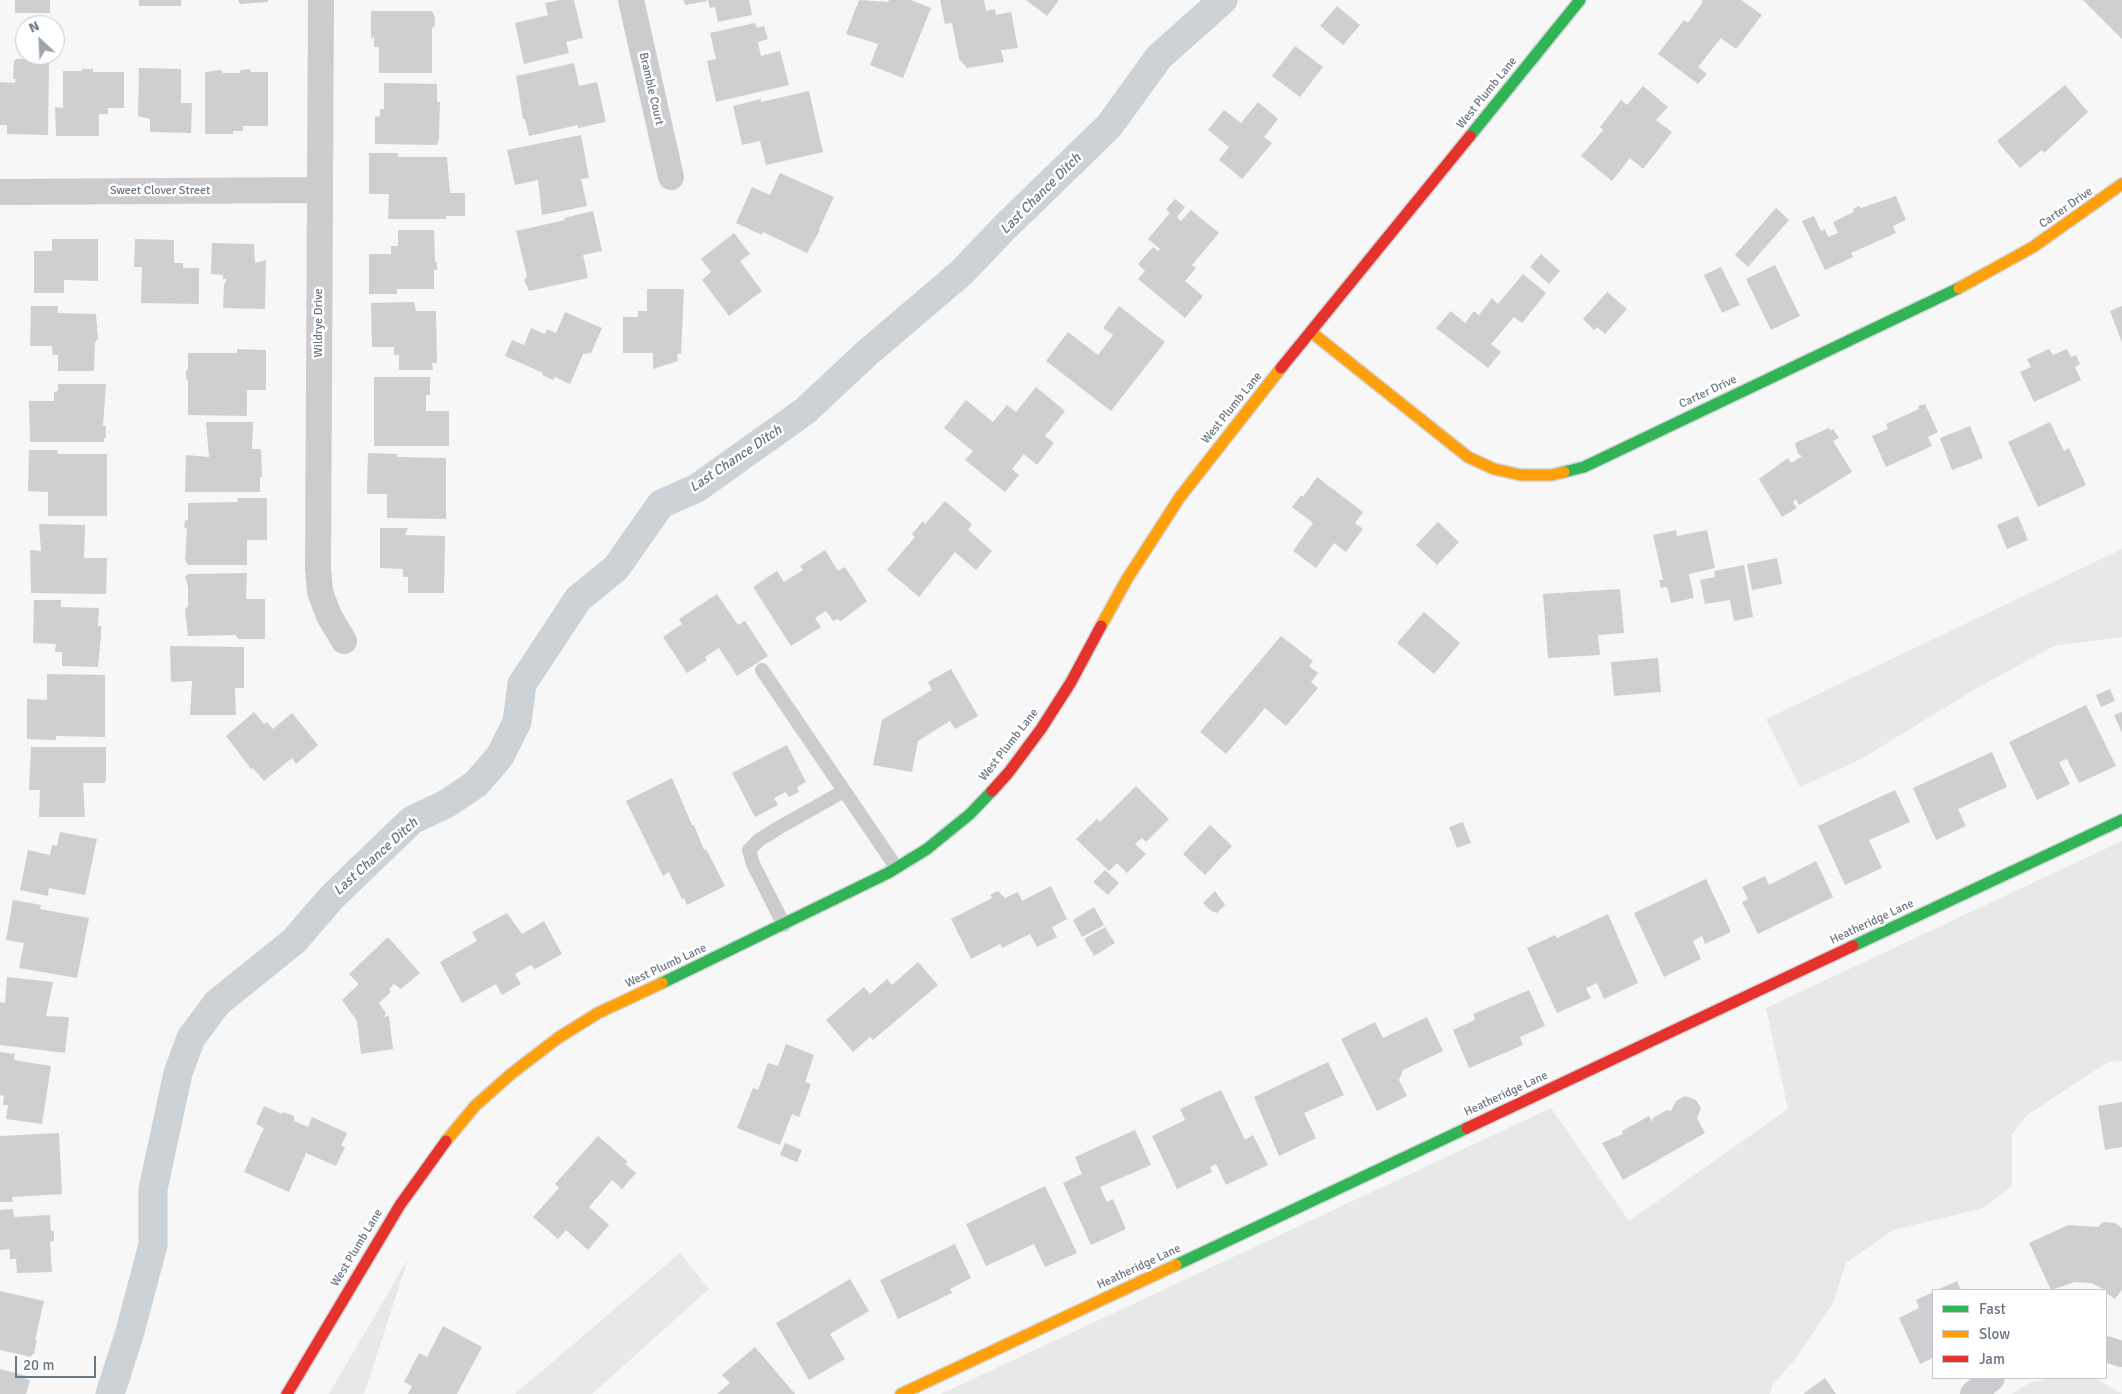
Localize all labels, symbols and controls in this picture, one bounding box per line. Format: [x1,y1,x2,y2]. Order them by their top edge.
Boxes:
north arrow [15,15,65,65]
text: N [26,17,42,37]
street label: Bramble Court [636,51,666,127]
street label: West Plumb Lane [1454,54,1520,132]
water label: Last Chance Ditch [997,150,1085,238]
street label: Sweet Clover Street [110,184,210,198]
street label: Carter Drive [2037,184,2095,232]
street label: Wildrye Drive [312,289,326,357]
street label: West Plumb Lane [1199,369,1265,447]
street label: Carter Drive [1677,372,1739,412]
water label: Last Chance Ditch [687,422,785,496]
street label: West Plumb Lane [976,706,1042,784]
water label: Last Chance Ditch [330,815,422,899]
street label: Heatheridge Lane [1828,896,1916,948]
street label: West Plumb Lane [623,941,709,991]
street label: Heatheridge Lane [1462,1068,1550,1120]
street label: West Plumb Lane [328,1207,386,1289]
street label: Heatheridge Lane [1095,1241,1183,1293]
legend [1932,1289,2107,1379]
text: Fast [1979,1300,2006,1318]
text: Slow [1979,1325,2010,1343]
scale bar [18,1346,99,1378]
text: Jam [1979,1350,2005,1368]
text: 20 m [23,1356,54,1374]

